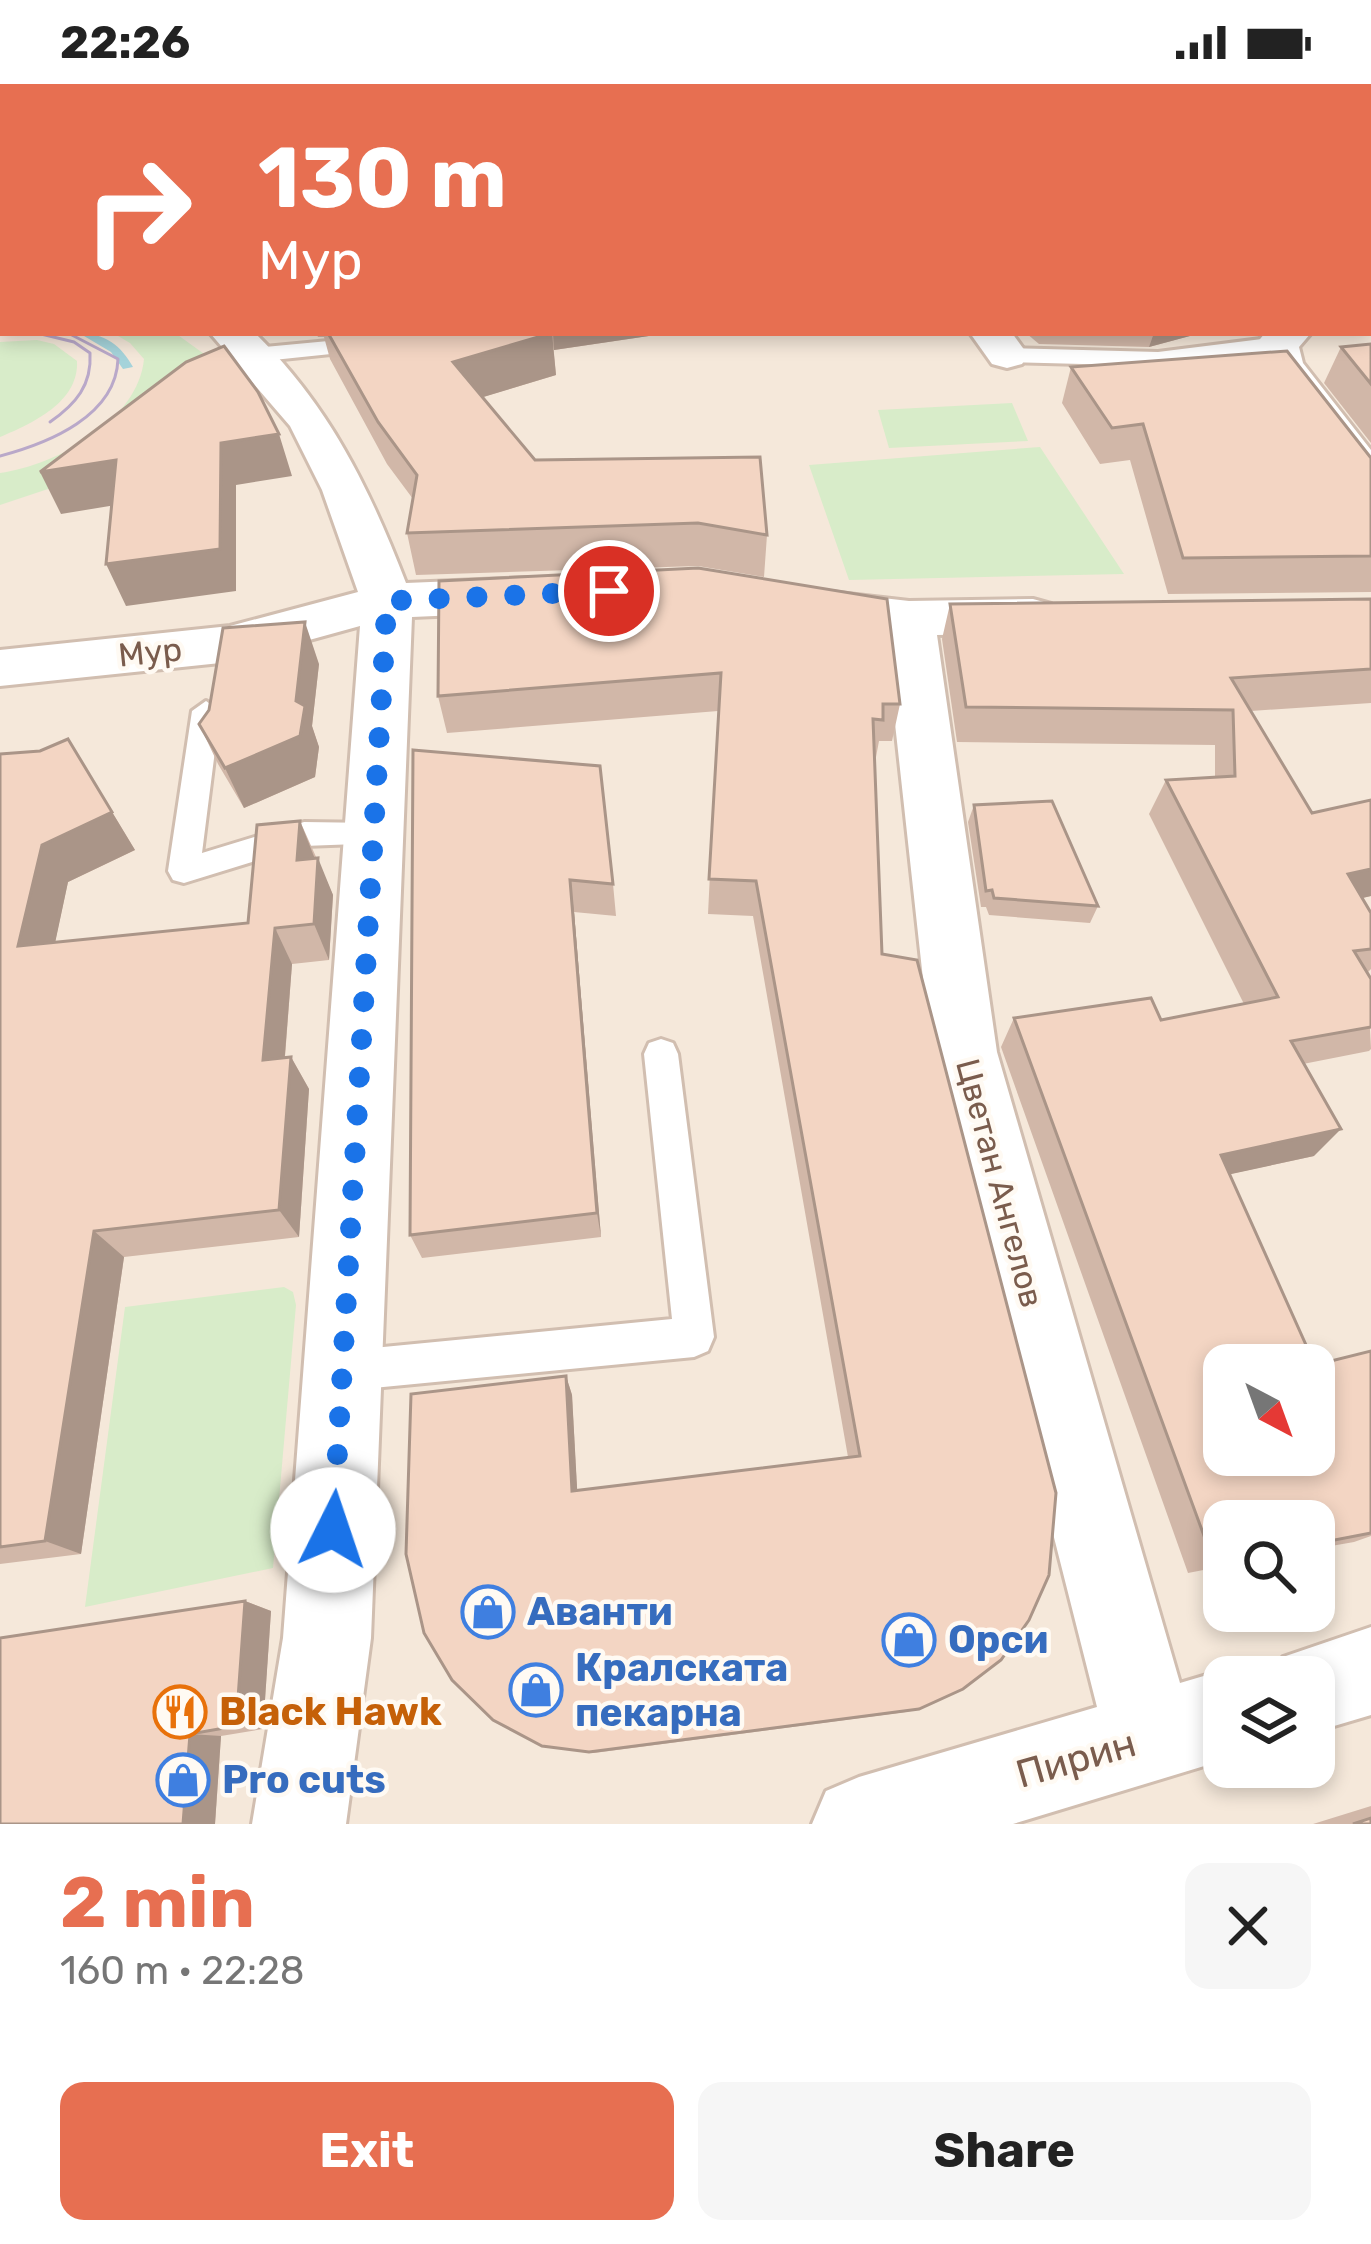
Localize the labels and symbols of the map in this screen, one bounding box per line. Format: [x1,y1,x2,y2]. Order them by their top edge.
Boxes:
pin [558,540,660,642]
street label: Мур [116,629,184,675]
street label: Цветан Ангелов [948,1055,1052,1311]
north arrow [1203,1344,1335,1476]
position arrow [270,1467,396,1593]
shop icon: Аванти [460,1584,516,1640]
place label: Аванти [527,1589,673,1635]
shop icon: Орси [881,1612,937,1668]
place label: Орси [948,1617,1048,1663]
place label: Кралската пекарна [575,1645,788,1736]
shop icon: Кралската пекарна [508,1662,564,1718]
restaurant icon: Black Hawk [152,1684,208,1740]
place label: Black Hawk [219,1689,442,1735]
street label: Пирин [1011,1720,1141,1798]
shop icon: Pro cuts [155,1752,211,1808]
place label: Pro cuts [222,1757,386,1803]

